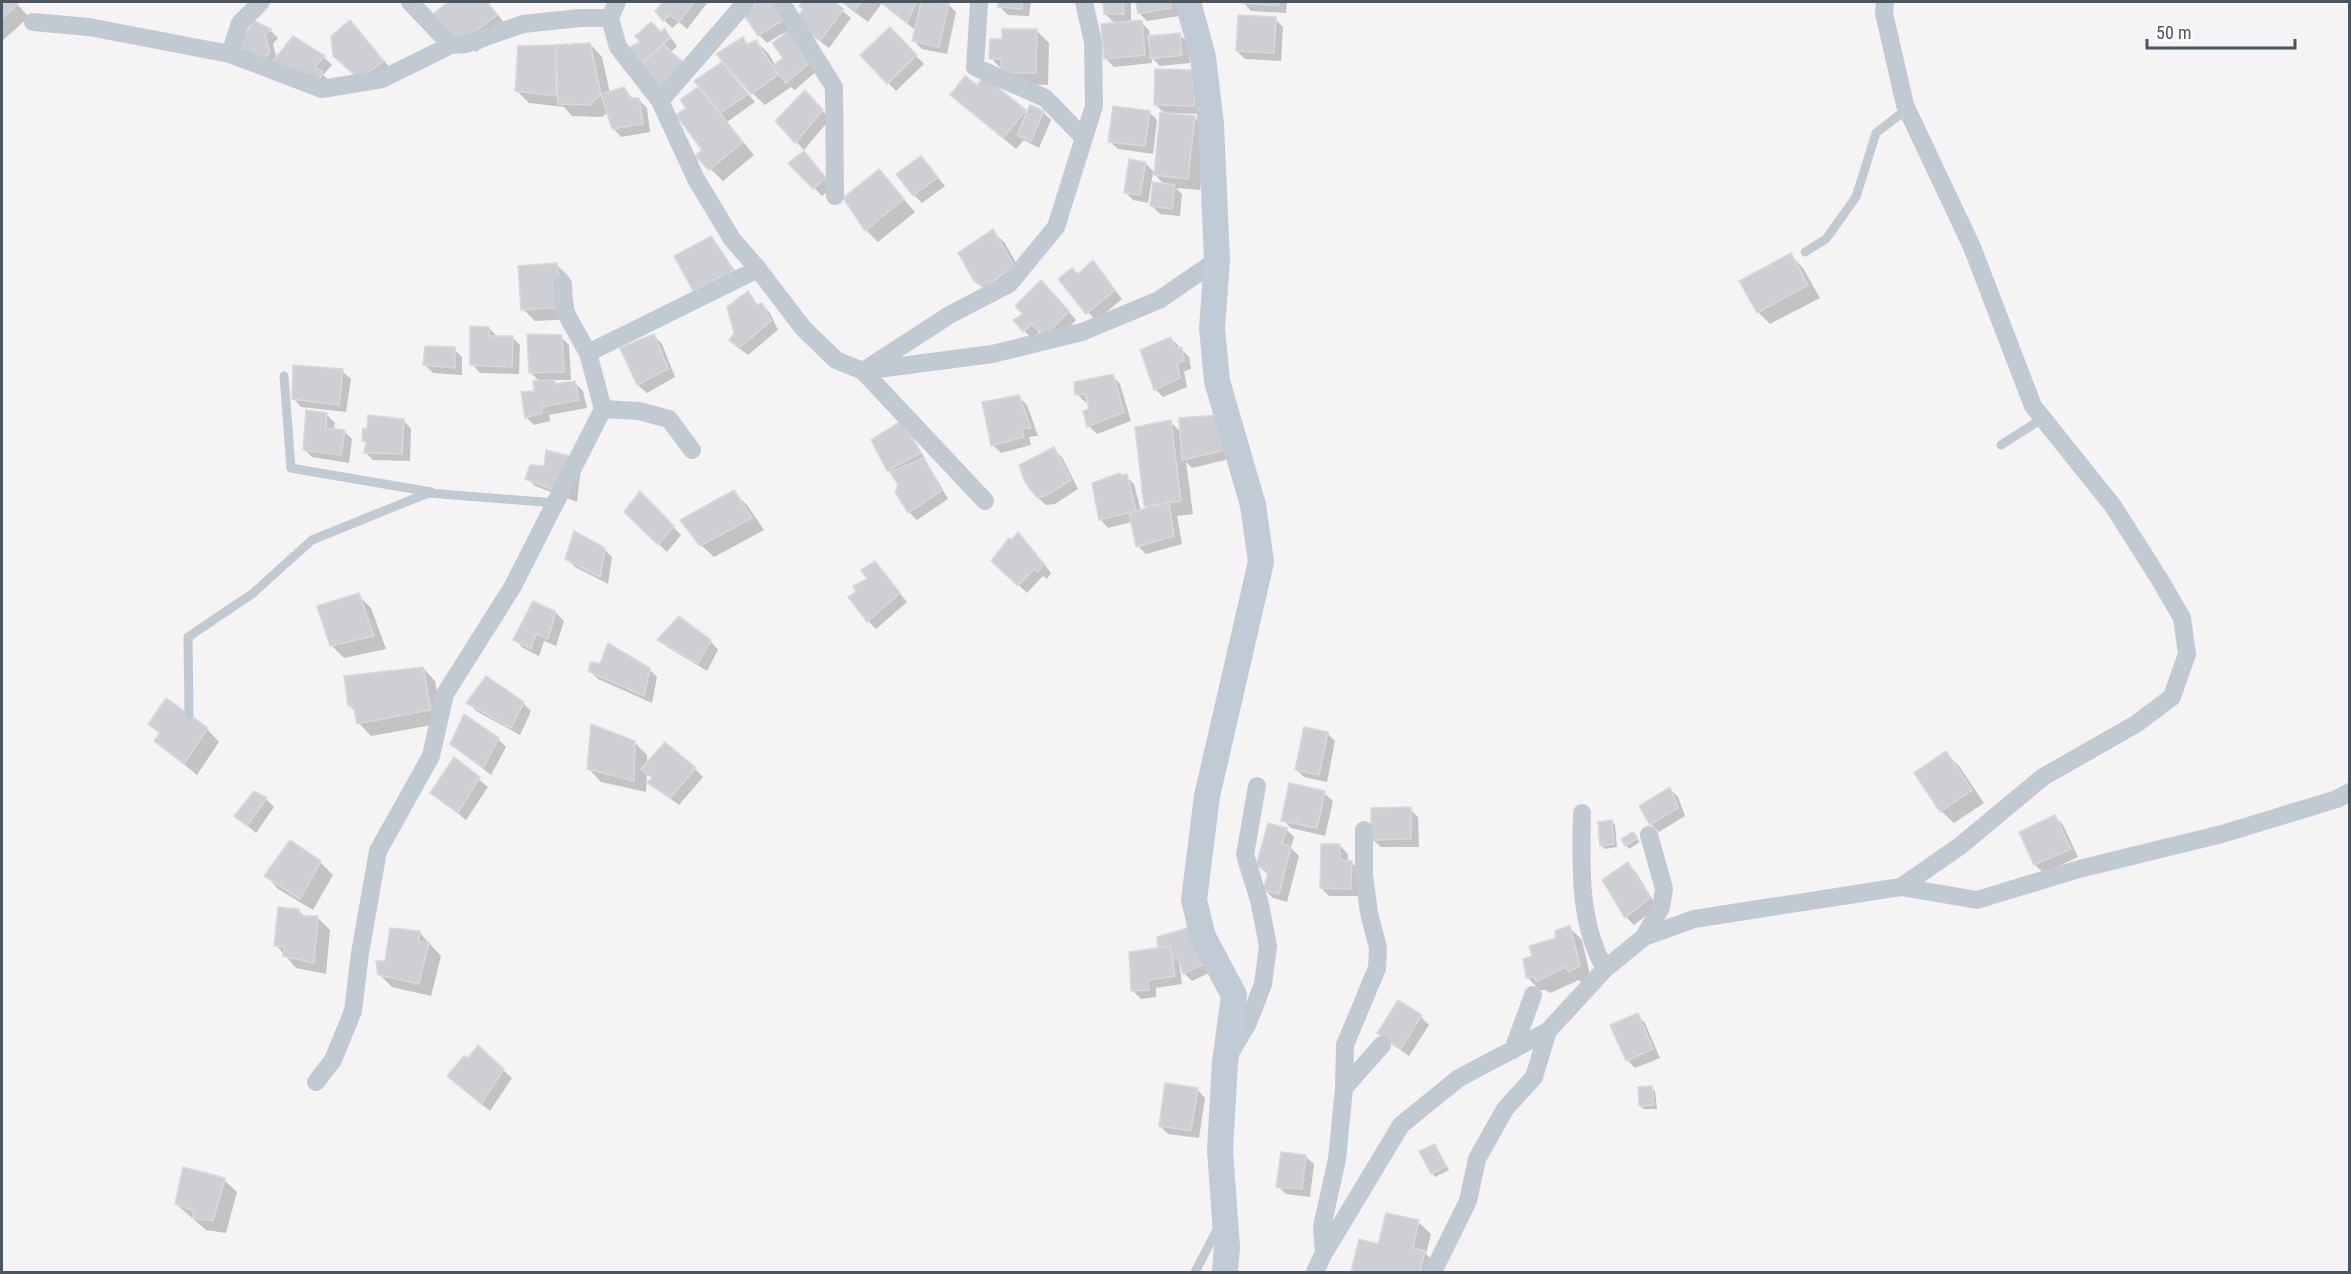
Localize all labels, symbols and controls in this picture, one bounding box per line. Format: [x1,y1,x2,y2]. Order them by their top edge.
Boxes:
scale bar [2147,12,2296,50]
text: 50 m [2156,22,2191,43]

